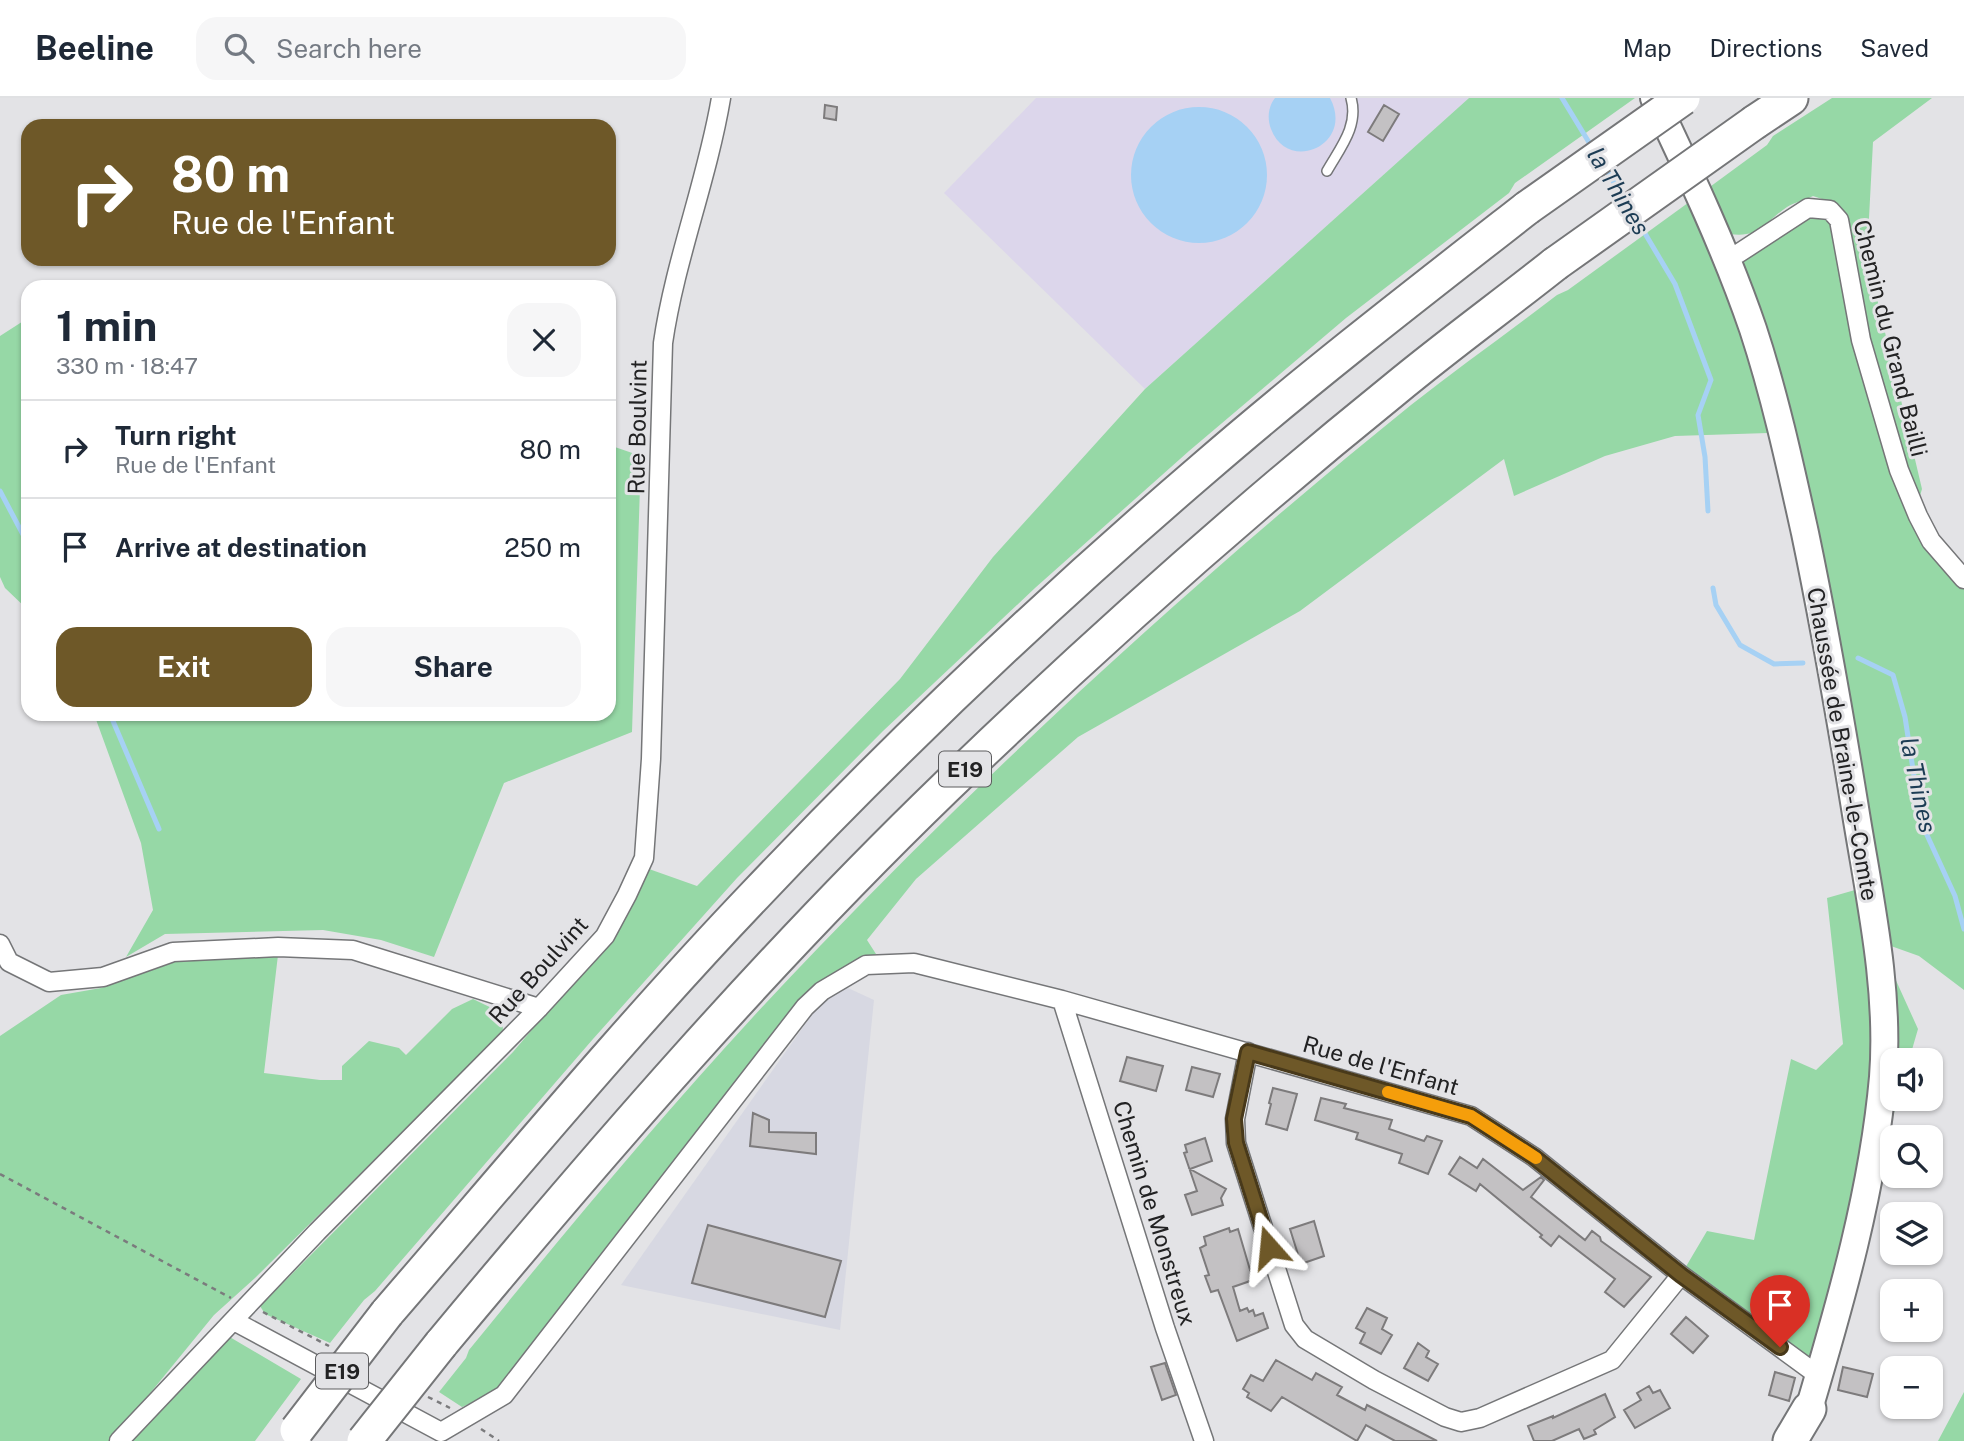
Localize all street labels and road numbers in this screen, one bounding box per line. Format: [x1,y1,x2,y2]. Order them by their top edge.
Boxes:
street label: Chemin du Grand Bailli [1849,217,1933,459]
street label: Rue Boulvint [622,359,652,495]
street label: Chaussée de Braine-le-Comte [1802,585,1884,903]
road number: E19 [939,752,991,786]
street label: Rue Boulvint [483,911,593,1029]
street label: Rue de l'Enfant [1300,1030,1462,1100]
street label: Chemin de Monstreux [1108,1097,1202,1329]
road number: E19 [316,1354,368,1388]

